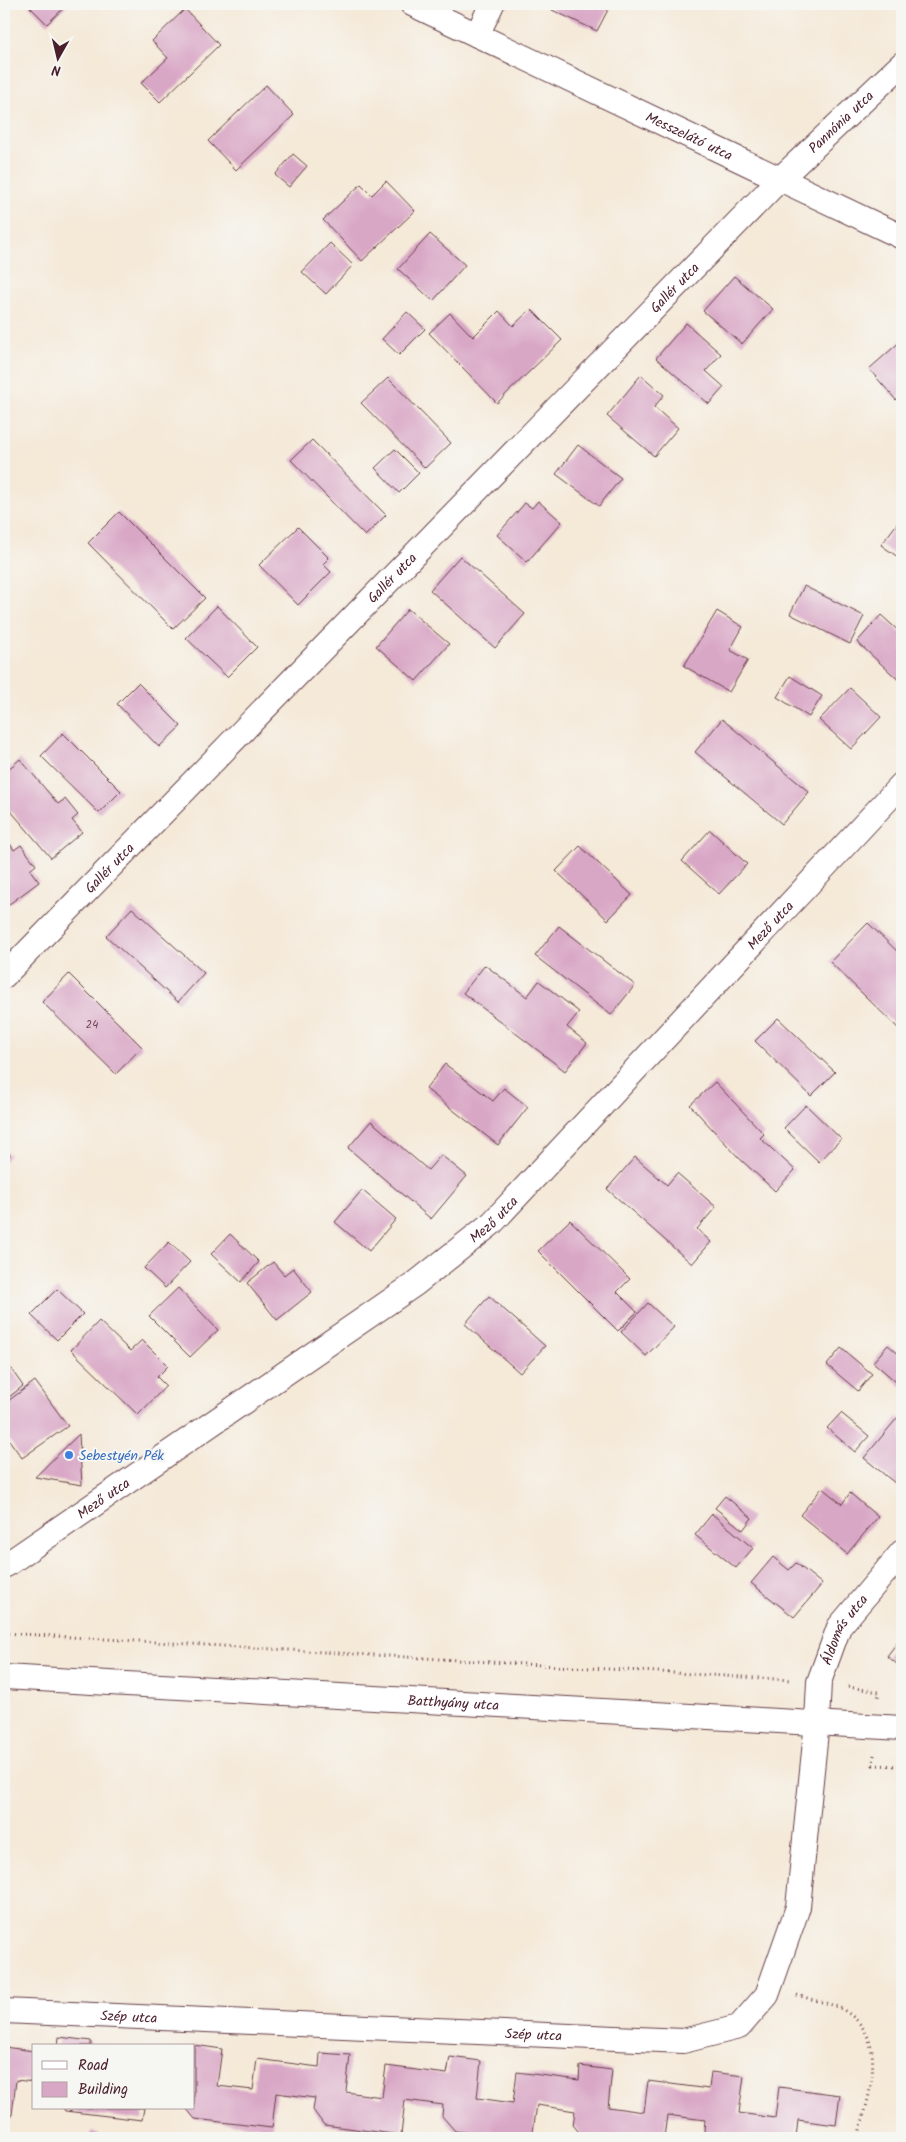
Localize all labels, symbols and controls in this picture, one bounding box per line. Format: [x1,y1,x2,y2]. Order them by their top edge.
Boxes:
north arrow [32,32,82,82]
text: N [50,58,62,81]
street label: Pannónia utca [804,86,879,159]
street label: Messzelátó utca [642,107,736,167]
street label: Gallér utca [645,258,705,319]
street label: Gallér utca [363,548,423,609]
street label: Gallér utca [80,838,140,899]
street label: Mező utca [742,896,800,955]
house number: 24 [86,1016,98,1034]
street label: Mező utca [465,1191,524,1249]
place label: Sebestyén Pék [79,1445,164,1467]
marker: Sebestyén Pék [63,1449,75,1461]
street label: Mező utca [73,1473,135,1525]
street label: Áldomás utca [816,1590,874,1668]
street label: Batthyány utca [407,1690,500,1717]
street label: Szép utca [100,2005,158,2030]
street label: Szép utca [504,2023,562,2048]
legend [32,2044,195,2110]
text: Road [78,2054,109,2078]
text: Building [78,2078,128,2102]

